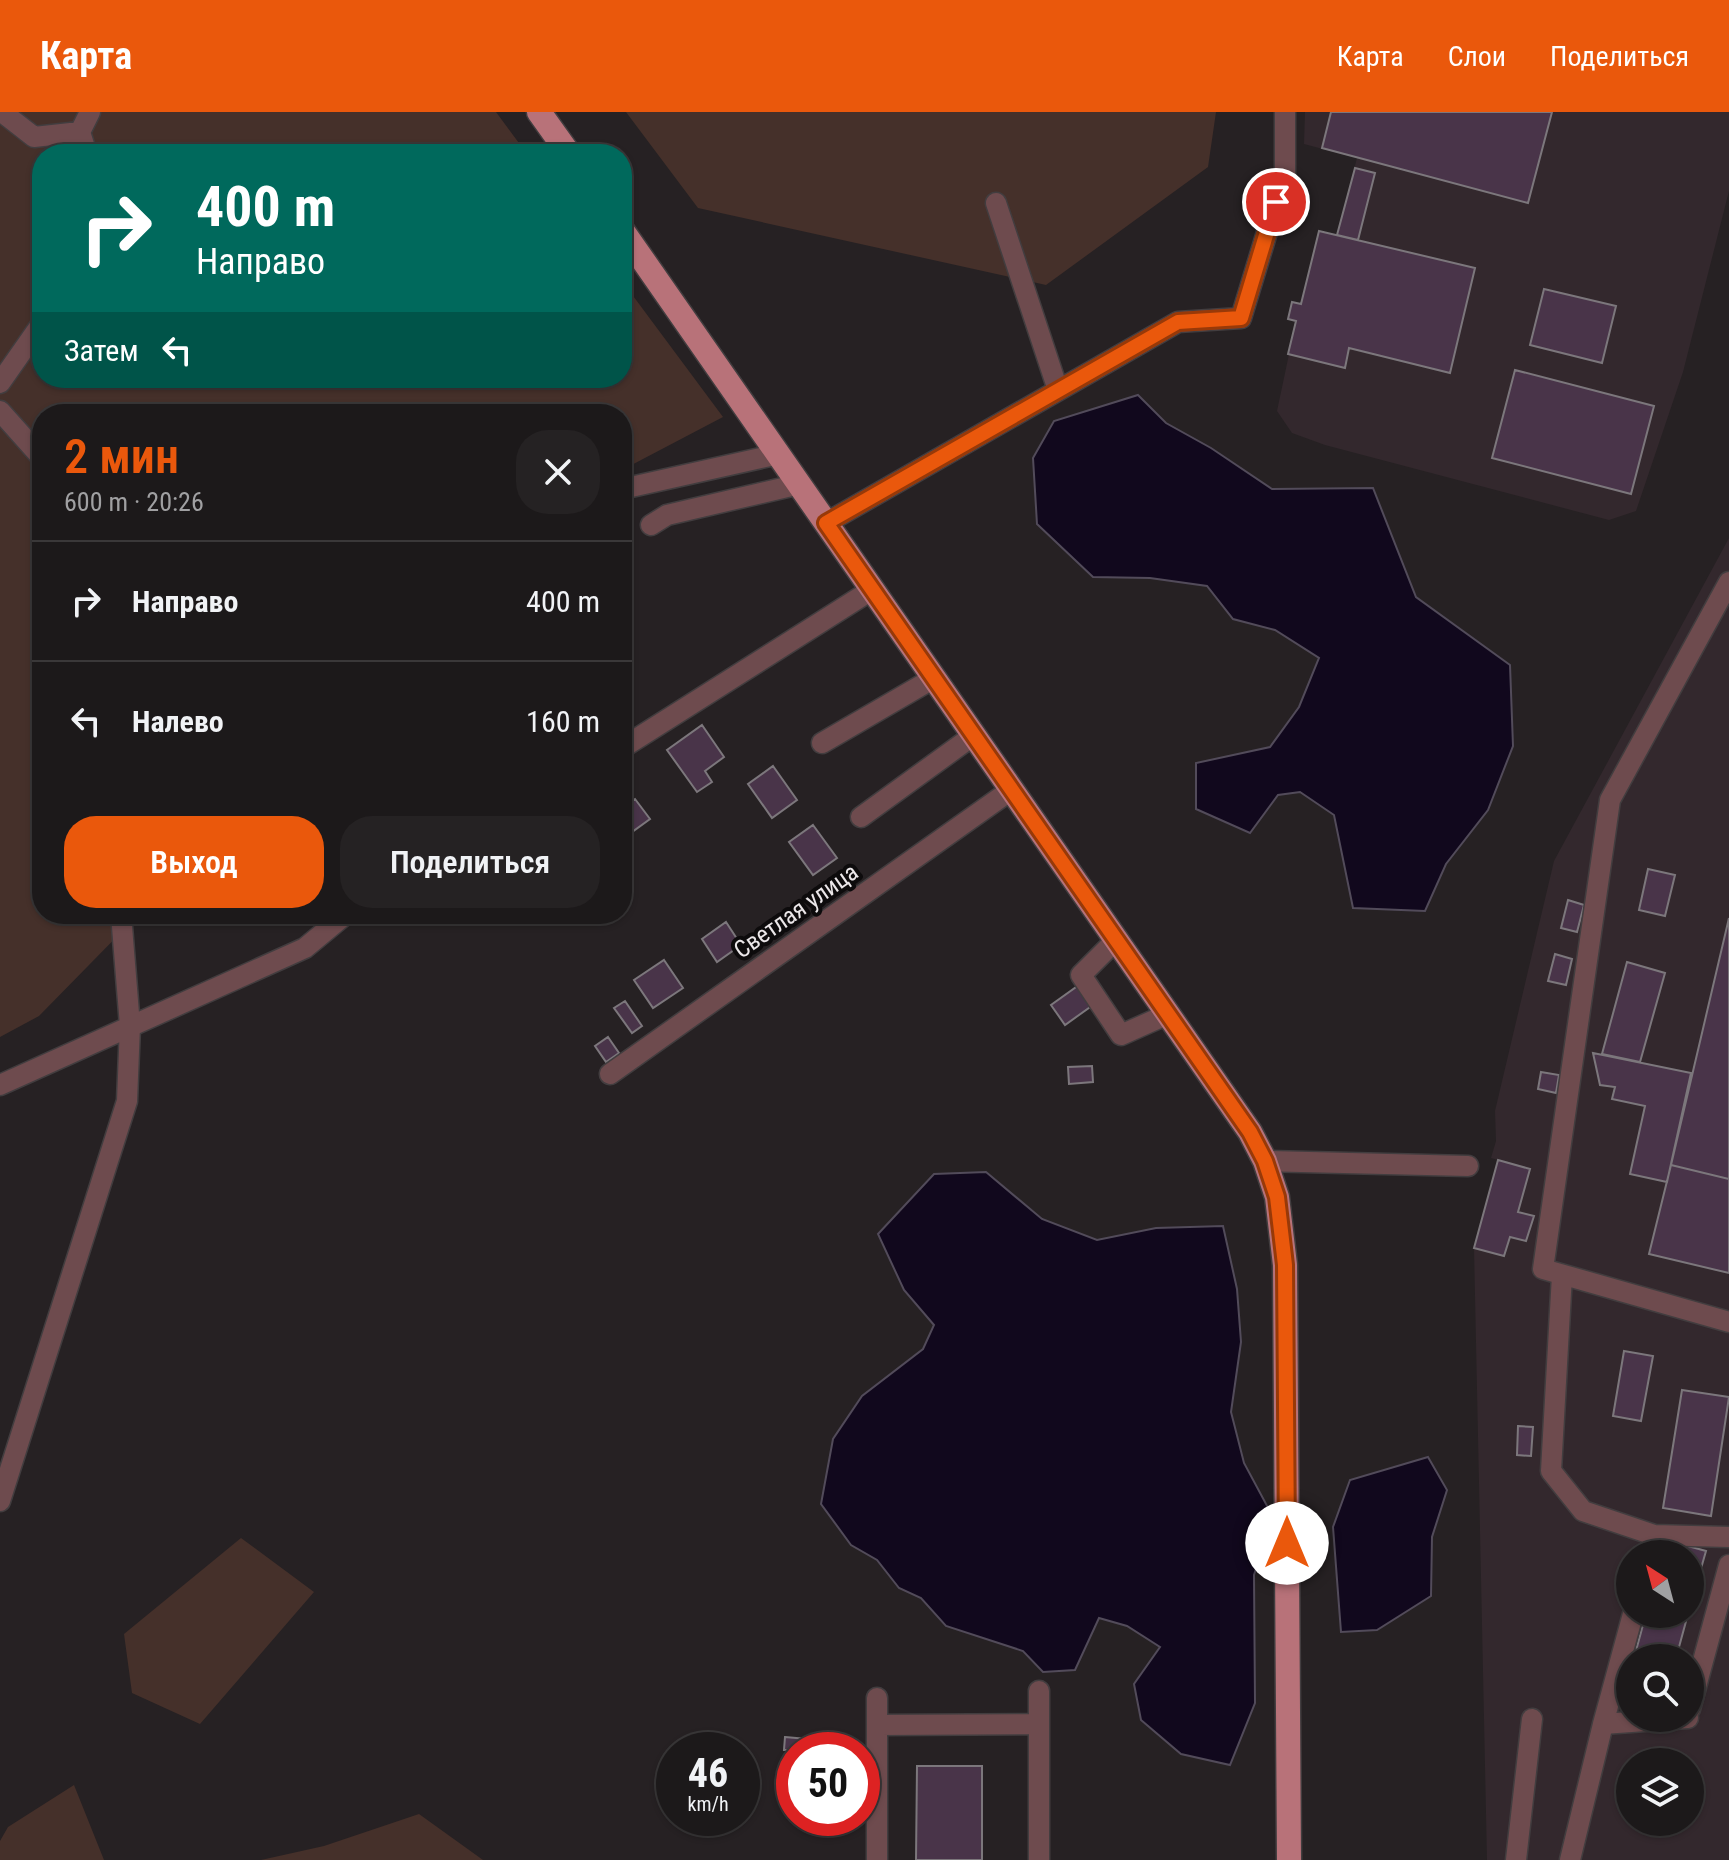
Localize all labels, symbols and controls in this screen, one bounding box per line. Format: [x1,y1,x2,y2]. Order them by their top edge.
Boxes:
text: Карта [40,34,132,78]
text: Карта [1337,40,1404,73]
text: Слои [1448,40,1506,73]
text: Поделиться [1550,40,1689,73]
pin [1242,168,1310,236]
text: 400 m [196,174,335,240]
icon: right [64,176,168,280]
icon: arrive [1254,180,1298,224]
text: Направо [196,241,325,283]
icon: left [155,328,199,372]
text: Затем [64,333,139,368]
text: 2 мин [64,428,179,485]
button: close [516,430,600,514]
text: 600 m · 20:26 [64,487,204,517]
icon: right [64,579,108,623]
text: Направо [132,584,238,619]
text: 400 m [526,584,600,619]
icon: left [64,699,108,743]
text: Налево [132,704,224,739]
text: 160 m [526,704,600,739]
button: Выход [64,816,324,908]
button: Поделиться [340,816,600,908]
street label: Светлая улица [729,858,863,964]
position arrow [1245,1501,1329,1585]
north arrow [1616,1540,1704,1628]
map controls [1616,1540,1704,1836]
button: search [1616,1644,1704,1732]
speed limit sign: 50 [776,1732,880,1836]
button: layers [1616,1748,1704,1836]
text: 46 [688,1750,728,1797]
text: km/h [687,1792,729,1816]

